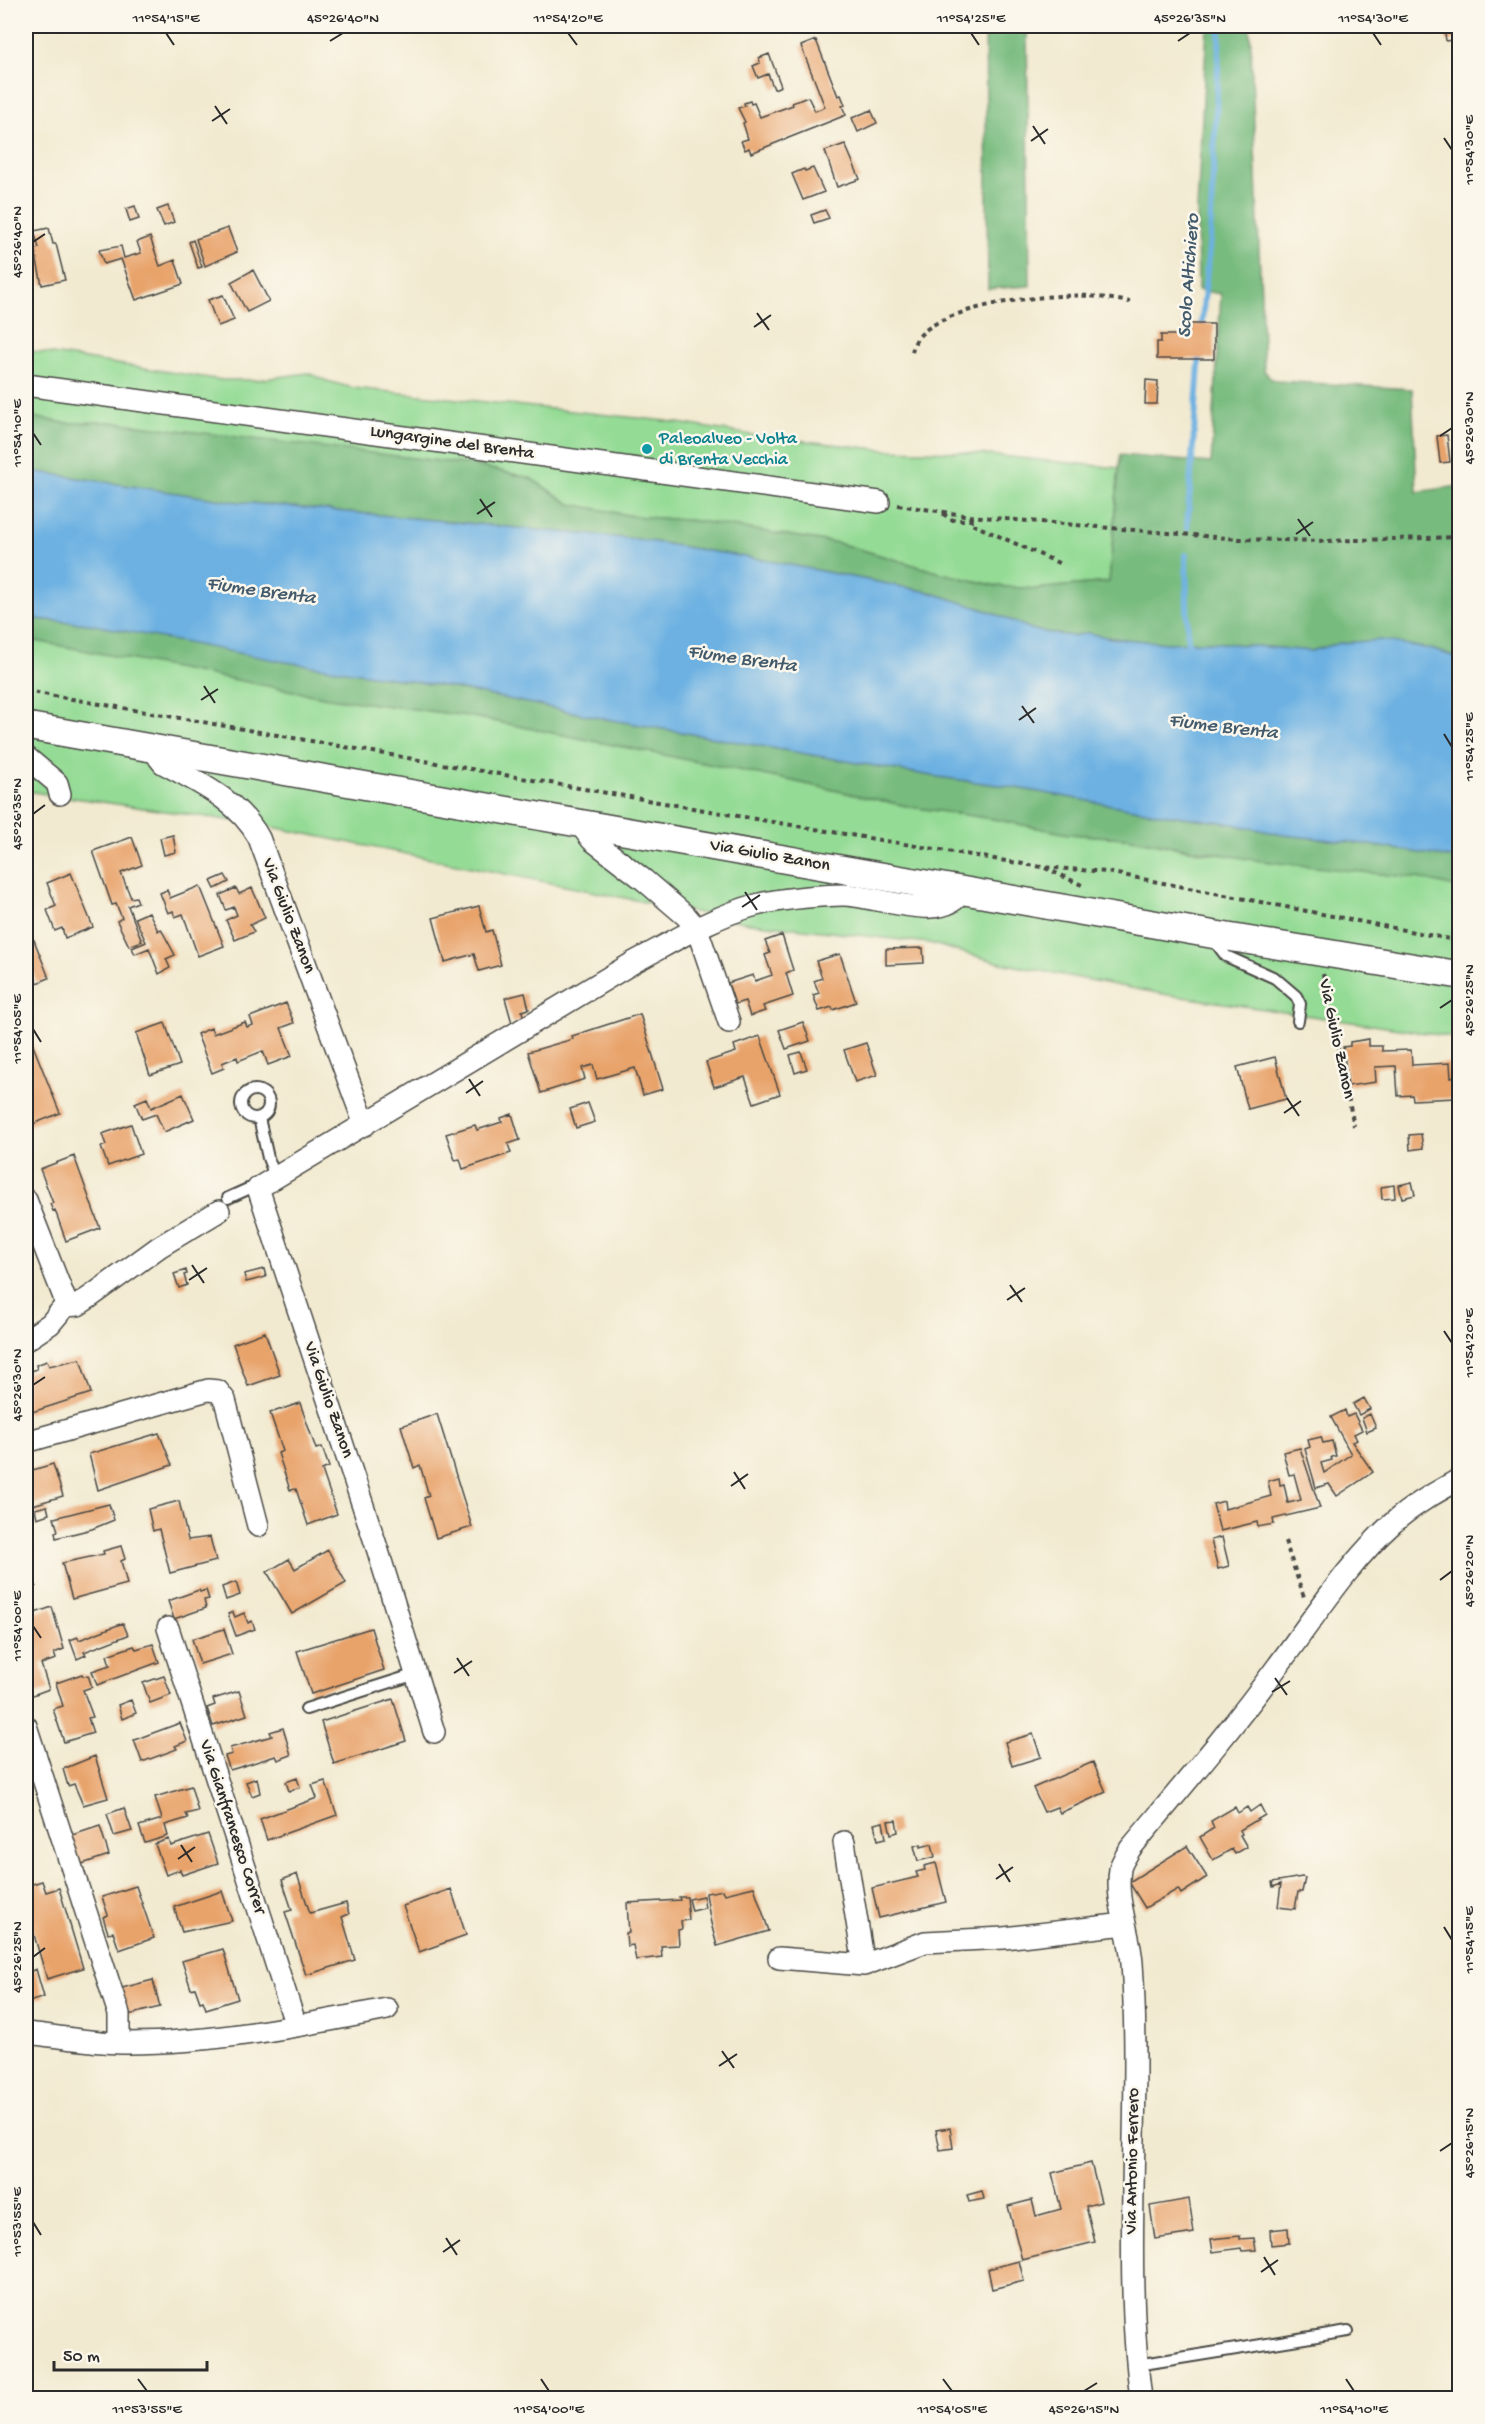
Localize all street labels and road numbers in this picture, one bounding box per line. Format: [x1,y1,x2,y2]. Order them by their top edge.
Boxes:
street label: Lungargine del Brenta [369,421,536,465]
street label: Via Giulio Zanon [707,835,832,877]
street label: Via Giulio Zanon [256,855,320,977]
street label: Via Giulio Zanon [1313,976,1359,1101]
street label: Via Giulio Zanon [298,1338,358,1461]
street label: Via Gianfrancesco Correr [194,1736,271,1918]
street label: Via Antonio Ferrero [1121,2088,1145,2235]

